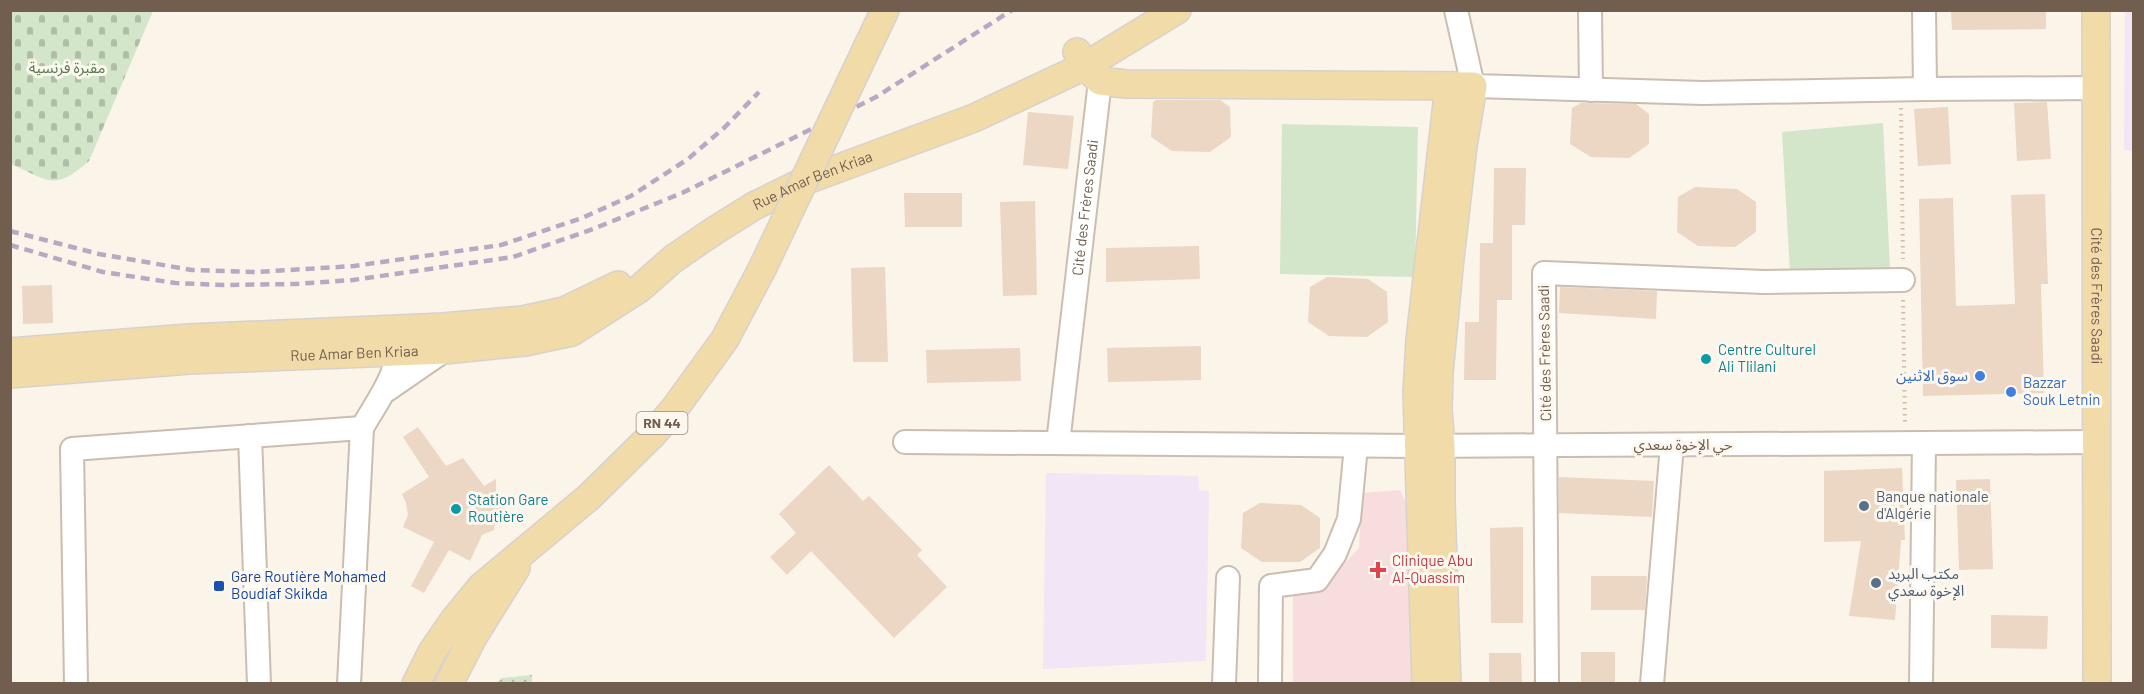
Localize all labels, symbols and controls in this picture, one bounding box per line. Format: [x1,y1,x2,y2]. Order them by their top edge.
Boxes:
park label: مقبرة فرنسية [29,58,105,77]
street label: Cité des Frères Saadi [1067,138,1101,276]
street label: Rue Amar Ben Kriaa [750,147,875,213]
street label: Cité des Frères Saadi [2088,228,2107,364]
street label: Cité des Frères Saadi [1534,285,1554,422]
place label: Centre Culturel Ali Tlilani [1718,340,1816,375]
street label: Rue Amar Ben Kriaa [290,341,419,364]
marker: Centre Culturel Ali Tlilani [1699,352,1713,366]
place label: سوق الاثنين [1896,366,1968,385]
marker: سوق الاثنين [1973,369,1987,383]
place label: Bazzar Souk Letnin [2023,373,2100,408]
marker: Bazzar Souk Letnin [2004,385,2018,399]
road number: RN 44 [636,412,688,434]
street label: حي الإخوة سعدي [1633,435,1733,456]
place label: Banque nationale d'Algérie [1876,487,1989,522]
place label: Station Gare Routière [468,490,549,525]
marker: Banque nationale d'Algérie [1857,499,1871,513]
marker: Station Gare Routière [449,502,463,516]
place label: Clinique Abu Al-Quassim [1392,551,1473,586]
marker: Clinique Abu Al-Quassim [1369,561,1387,579]
place label: مكتب البريد الإخوة سعدي [1888,564,1964,602]
place label: Gare Routière Mohamed Boudiaf Skikda [231,567,386,602]
marker: مكتب البريد الإخوة سعدي [1869,576,1883,590]
marker: Gare Routière Mohamed Boudiaf Skikda [212,579,226,593]

